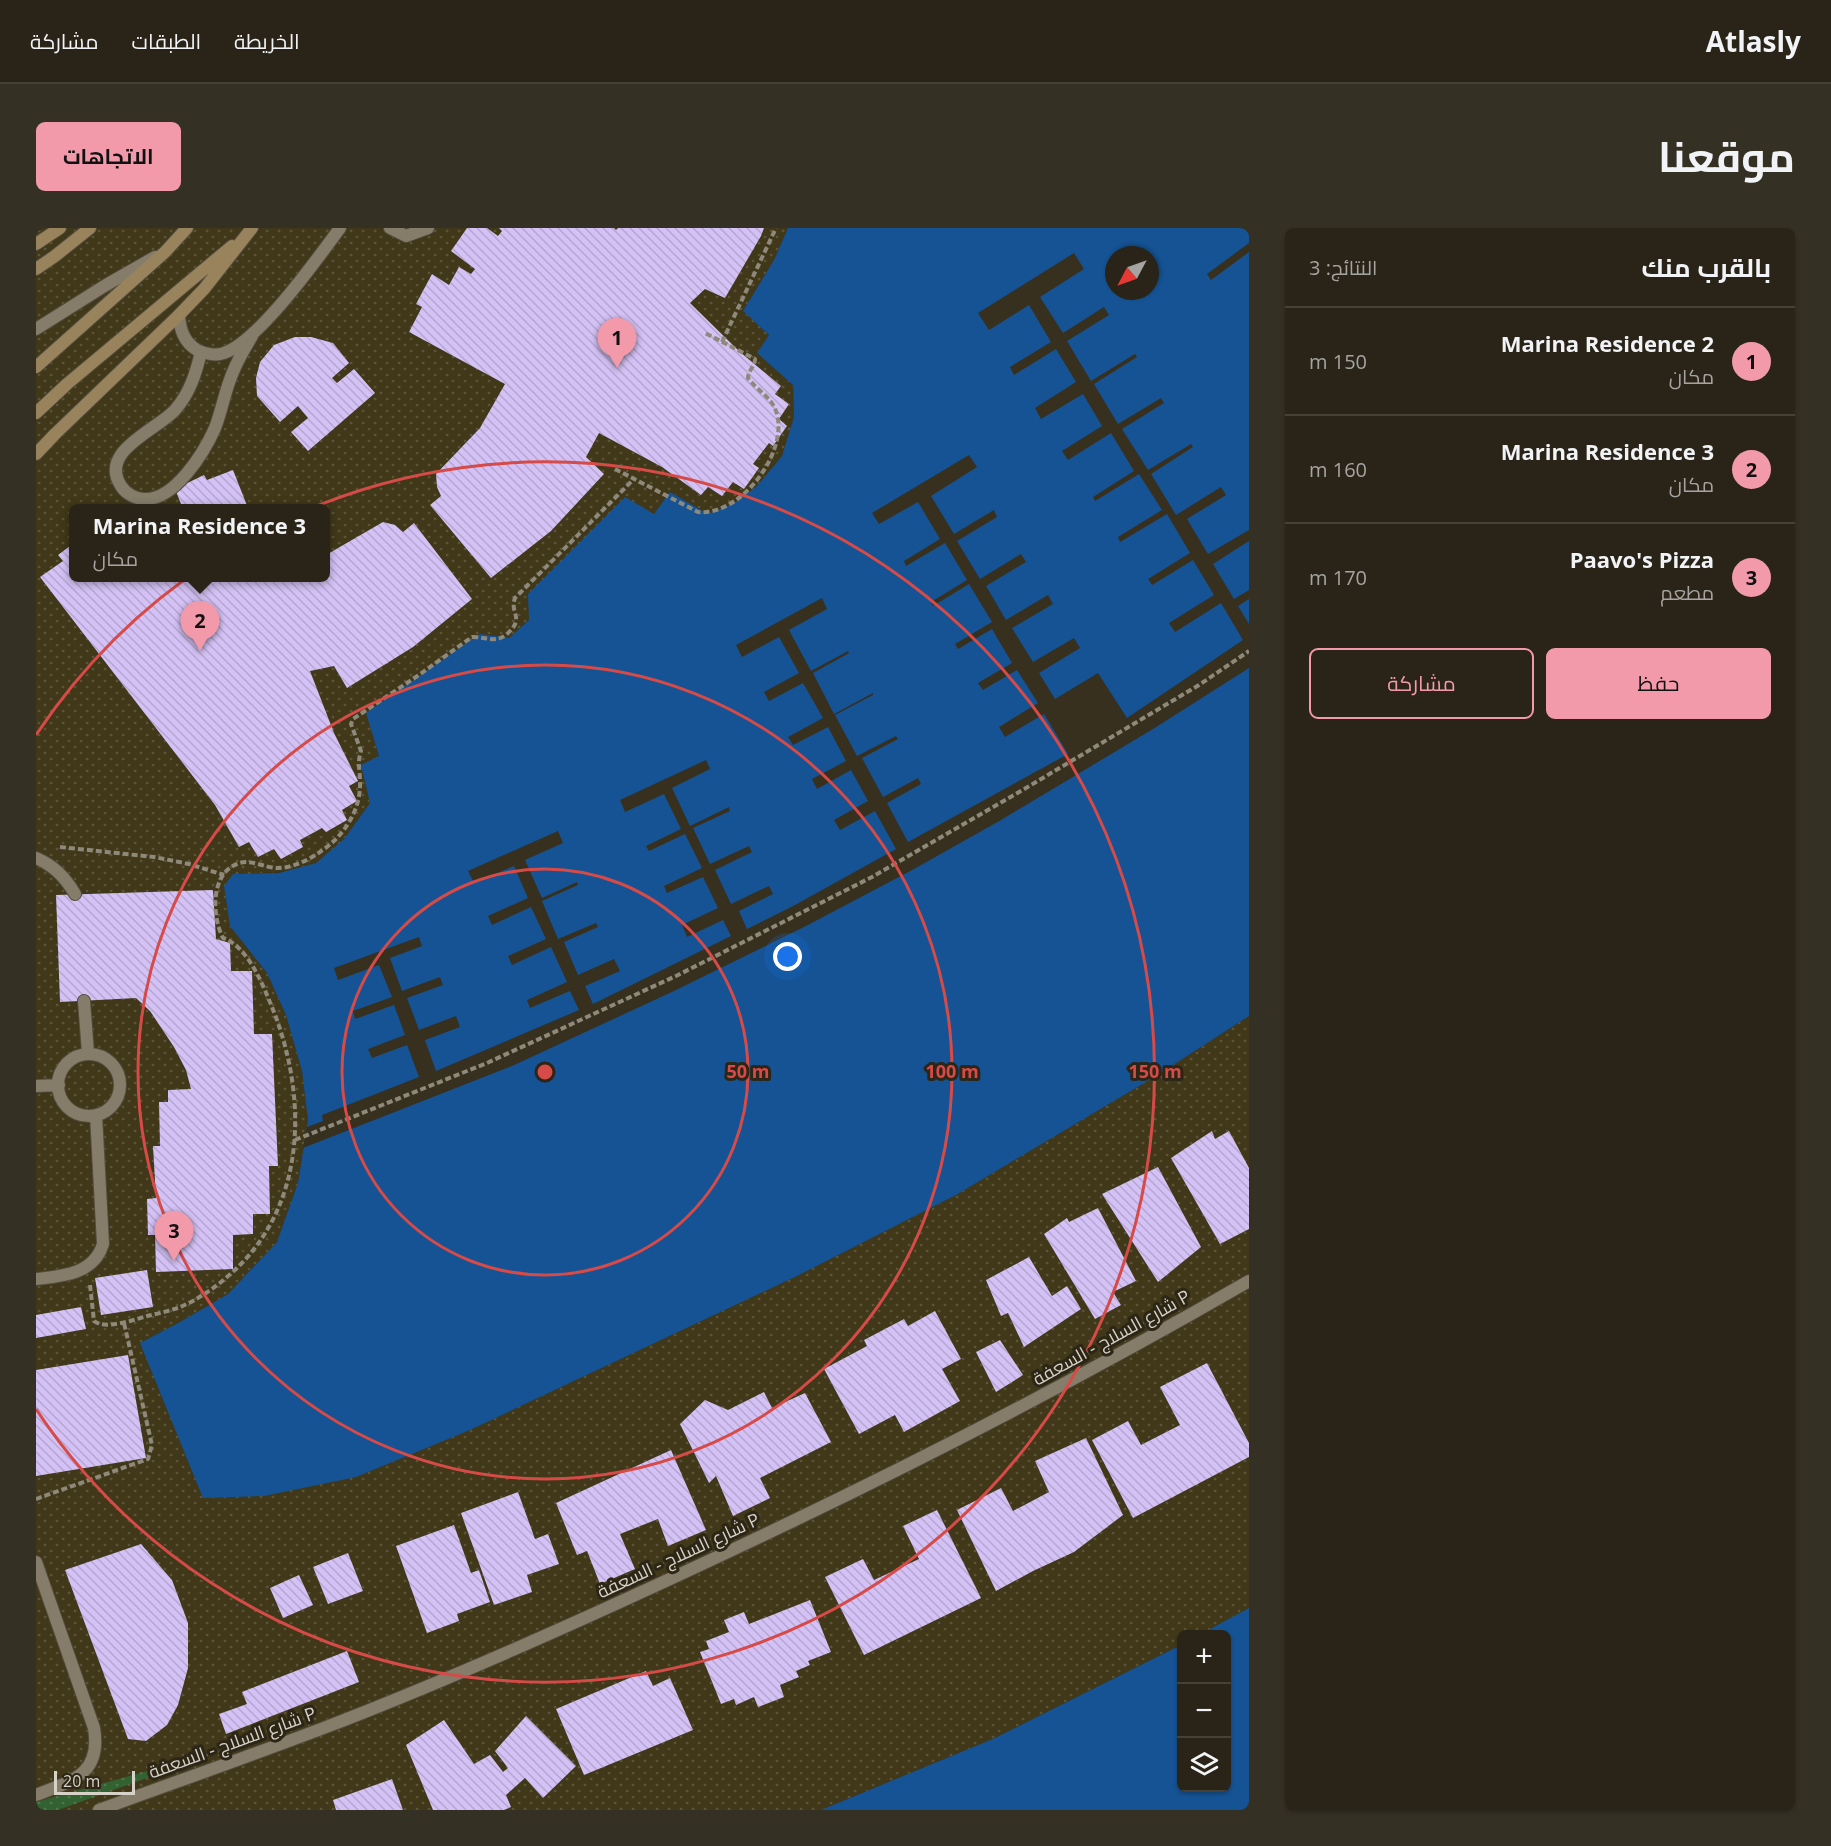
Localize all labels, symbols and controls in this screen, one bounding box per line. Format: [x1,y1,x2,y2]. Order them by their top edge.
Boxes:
text: Atlasly [1706,22,1801,60]
text: مشاركة [30,27,99,55]
text: الطبقات [132,27,201,55]
text: الخريطة [234,27,300,55]
button: الاتجاهات [36,122,181,191]
text: موقعنا [1658,127,1795,184]
north arrow [1105,246,1159,300]
text: بالقرب منك [1642,249,1771,285]
text: النتائج: 3 [1309,254,1377,281]
pin: 1 [598,318,636,368]
text: Marina Residence 2 [1501,328,1714,358]
text: 150 m [1309,348,1367,375]
text: 1 [1746,348,1757,375]
text: مكان [1669,363,1714,390]
text: Marina Residence 3 [1501,436,1714,466]
text: 160 m [1309,456,1367,483]
text: 2 [1746,456,1757,483]
text: مكان [1669,471,1714,498]
popup [69,504,330,582]
text: Marina Residence 3 [93,510,306,540]
text: Paavo's Pizza [1570,544,1714,574]
text: مكان [93,545,138,572]
text: 170 m [1309,564,1367,591]
text: 3 [1746,564,1757,591]
text: مطعم [1660,579,1714,606]
pin: 2 [180,602,220,651]
button: مشاركة [1309,648,1534,719]
button: حفظ [1546,648,1771,719]
your location [773,942,802,971]
text: 50 m [727,1059,769,1083]
text: 100 m [925,1059,979,1083]
text: 150 m [1128,1059,1182,1083]
centre of rings [535,1062,555,1082]
pin: 3 [154,1212,194,1261]
street label: شارع السلاج - السعفة P [1028,1284,1195,1391]
street label: شارع السلاج - السعفة P [593,1507,764,1604]
map controls [1177,1630,1231,1792]
button: + [1177,1630,1231,1684]
button: − [1177,1684,1231,1738]
street label: شارع السلاج - السعفة P [145,1701,319,1784]
button: layers [1177,1738,1231,1792]
scale bar [54,1768,135,1796]
text: 20 m [63,1770,100,1792]

